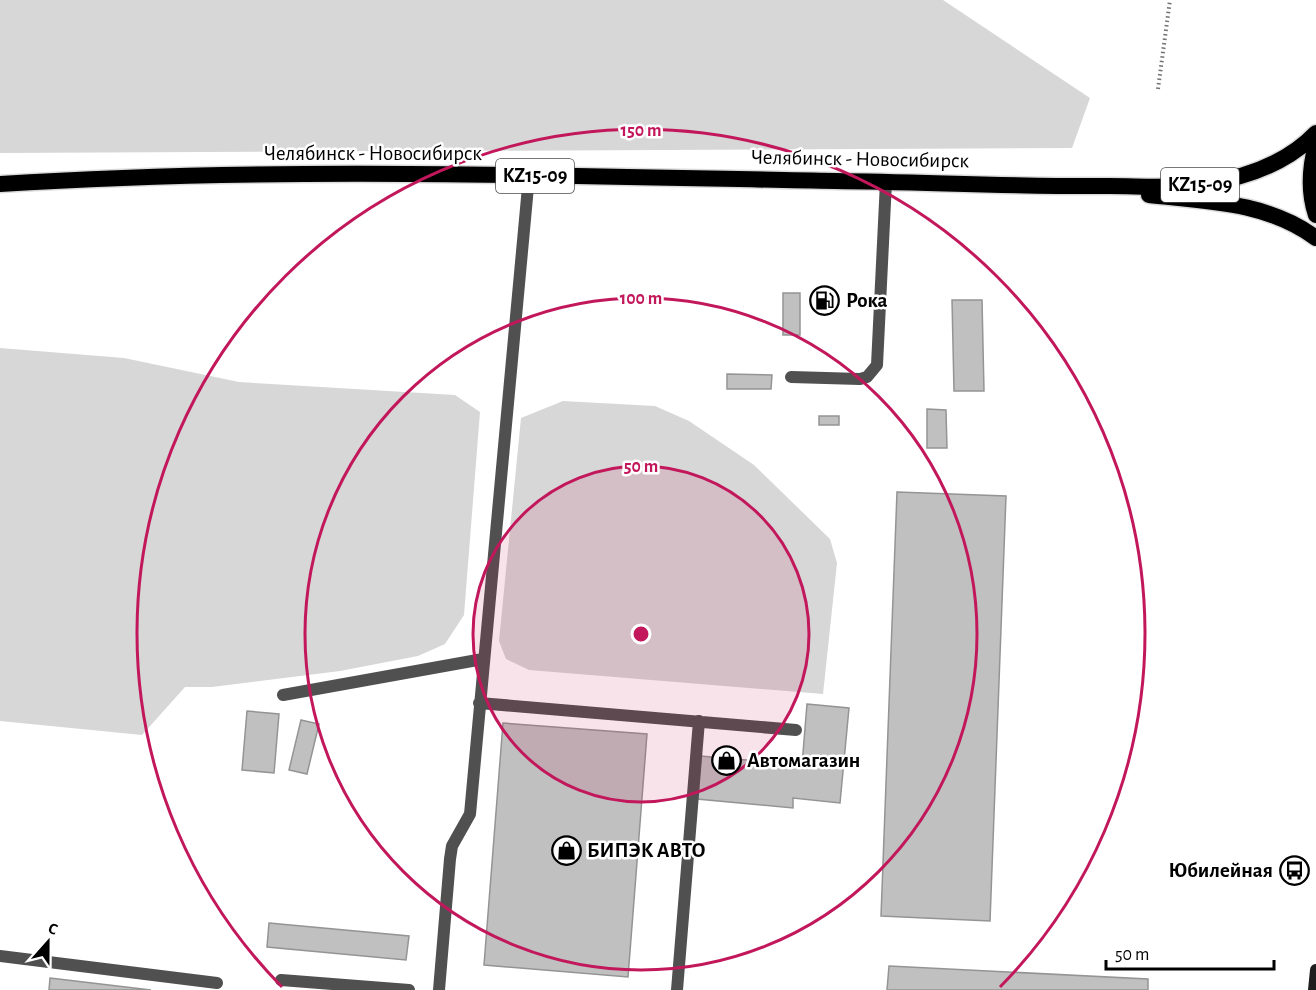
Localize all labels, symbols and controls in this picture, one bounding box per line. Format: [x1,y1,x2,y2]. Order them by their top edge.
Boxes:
text: 150 m [621,122,661,140]
street label: Челябинск - Новосибирск [264,143,482,164]
street label: Челябинск - Новосибирск [751,147,970,171]
road number: KZ15-09 [496,159,574,193]
road number: KZ15-09 [1161,168,1239,202]
fuel station icon: Рока [809,284,841,316]
text: 100 m [620,290,662,308]
place label: Рока [846,290,888,311]
text: 50 m [624,458,658,476]
centre of rings [631,624,651,644]
shop icon: Автомагазин [710,744,742,776]
place label: Автомагазин [747,750,860,771]
shop icon: БИПЭК АВТО [550,834,582,866]
place label: БИПЭК АВТО [587,840,706,861]
bus stop icon: Юбилейная [1278,854,1310,886]
place label: Юбилейная [1168,860,1273,881]
north arrow [18,912,78,972]
text: С [46,920,60,938]
scale bar [1106,933,1274,971]
text: 50 m [1115,946,1149,964]

